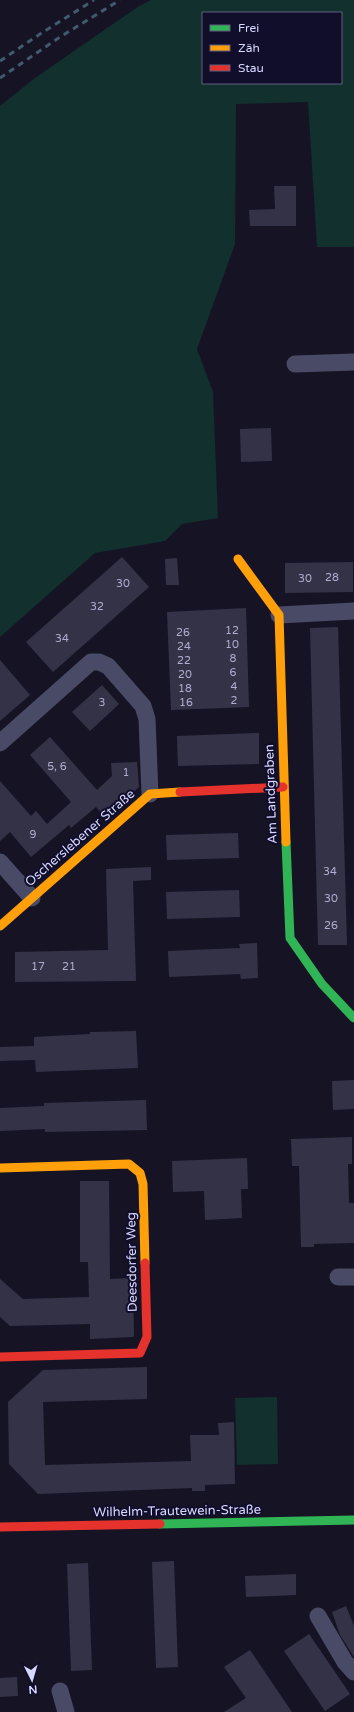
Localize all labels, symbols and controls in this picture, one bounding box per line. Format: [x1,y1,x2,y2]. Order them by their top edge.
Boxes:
legend [202,12,342,84]
text: Frei [238,21,259,35]
text: Zäh [238,41,260,55]
text: Stau [238,61,264,75]
house number: 28 [325,571,339,584]
house number: 30 [298,572,312,585]
house number: 30 [116,577,130,590]
house number: 32 [90,600,104,613]
house number: 12 [225,624,239,637]
house number: 26 [176,626,190,639]
house number: 34 [55,632,69,645]
house number: 10 [225,638,239,651]
house number: 24 [177,640,191,653]
house number: 8 [230,652,237,665]
house number: 22 [177,654,191,667]
house number: 6 [230,666,237,679]
house number: 20 [178,668,192,681]
house number: 4 [231,680,238,693]
house number: 18 [178,682,192,695]
house number: 2 [231,694,238,707]
house number: 3 [99,696,106,709]
house number: 16 [179,696,193,709]
street label: Am Landgraben [261,744,281,844]
house number: 5, 6 [47,760,67,773]
house number: 1 [123,766,129,779]
street label: Oscherslebener Straße [22,786,138,890]
house number: 9 [30,828,37,841]
house number: 34 [323,865,337,878]
house number: 30 [324,892,338,905]
house number: 26 [324,919,338,932]
house number: 17 [31,960,45,973]
house number: 21 [62,960,76,973]
street label: Deesdorfer Weg [123,1212,141,1312]
street label: Wilhelm-Trautewein-Straße [93,1502,261,1520]
north arrow [12,1660,52,1700]
text: N [28,1683,38,1696]

